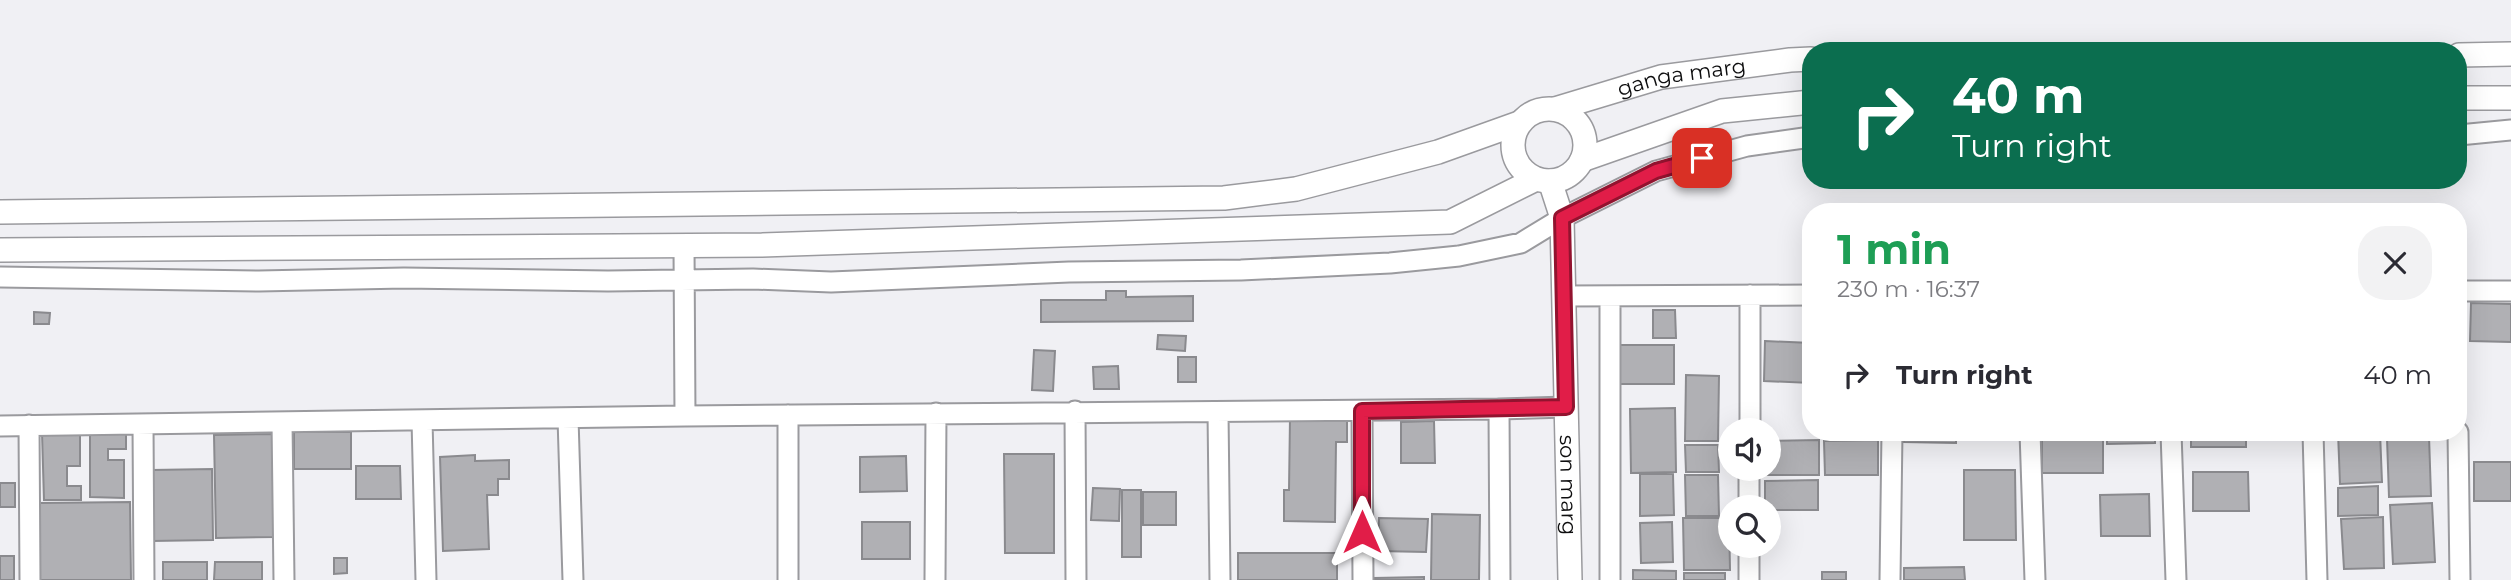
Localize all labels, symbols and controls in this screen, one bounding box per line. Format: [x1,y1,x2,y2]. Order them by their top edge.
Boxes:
street label: ganga marg [1614,53,1747,101]
text: 40 m [1952,66,2084,125]
icon: right [1837,70,1928,161]
text: Turn right [1952,126,2112,165]
pin [1672,128,1732,188]
icon: arrive [1683,139,1721,177]
text: 1 min [1837,223,1951,275]
button: close [2358,226,2432,300]
text: 230 m · 16:37 [1837,275,1980,303]
icon: right [1837,356,1875,394]
text: Turn right [1896,359,2032,391]
text: 40 m [2363,359,2432,391]
map controls [1718,418,1781,558]
button: sound [1718,418,1781,481]
street label: son marg [1555,435,1582,535]
position arrow [1325,495,1399,569]
button: search [1718,495,1781,558]

